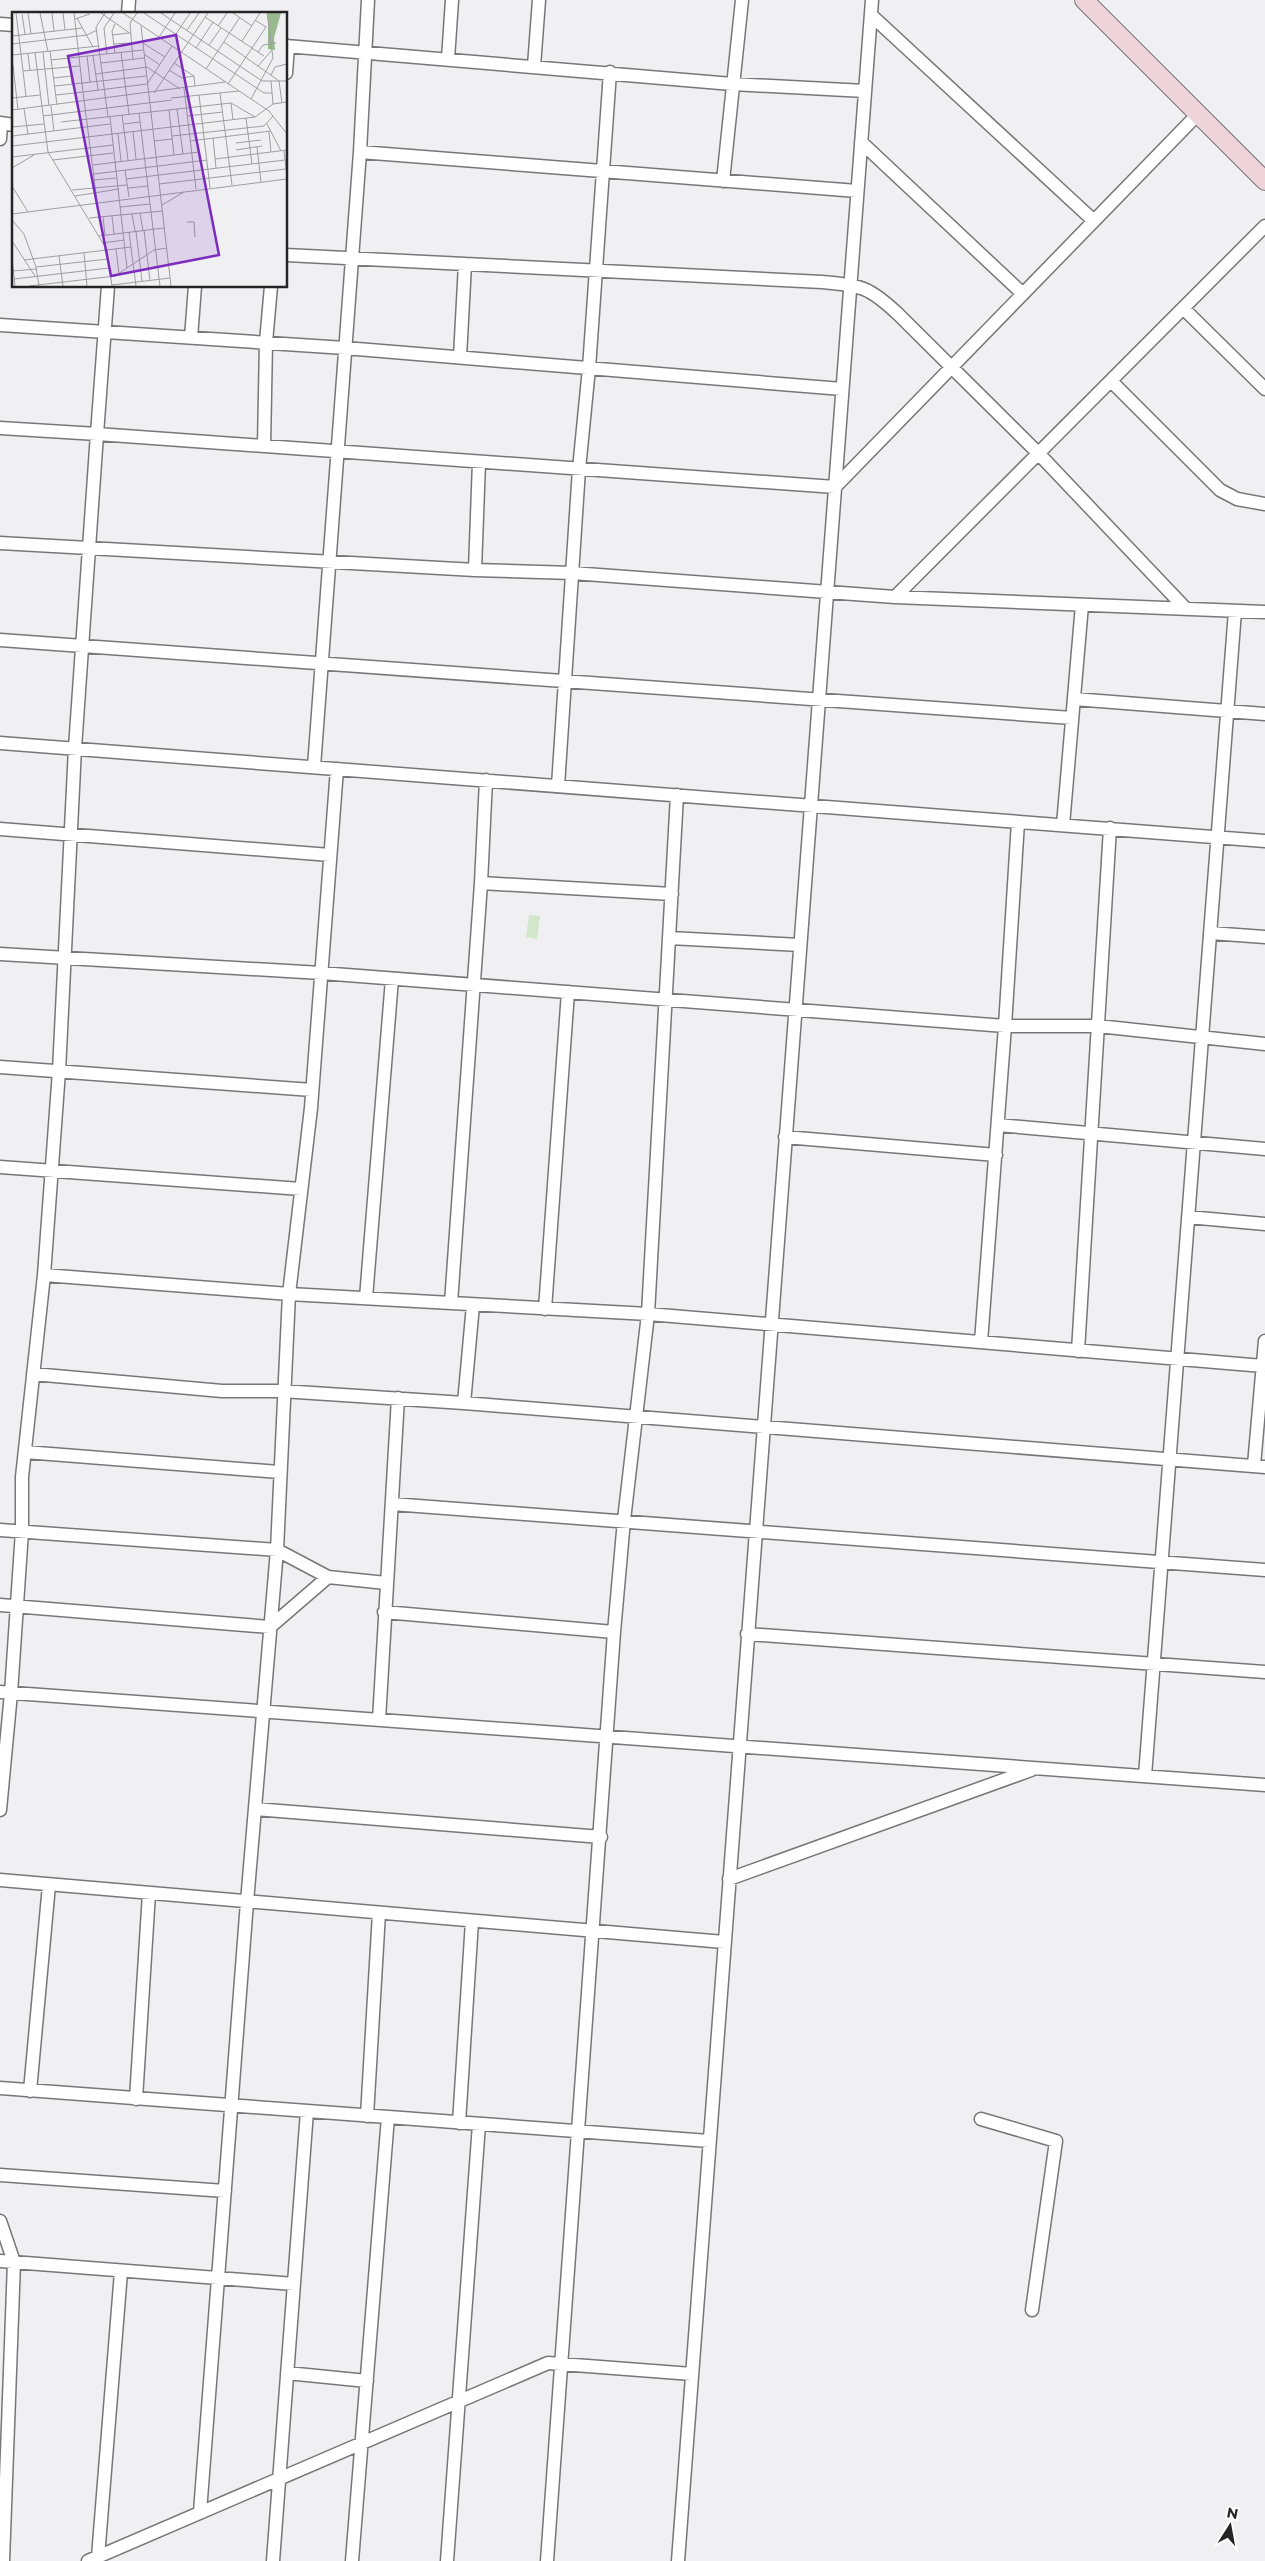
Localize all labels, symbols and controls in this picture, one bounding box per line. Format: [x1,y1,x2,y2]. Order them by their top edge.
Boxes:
inset map [12,12,288,288]
north arrow [1205,2501,1255,2551]
text: N [1225,2503,1240,2523]

